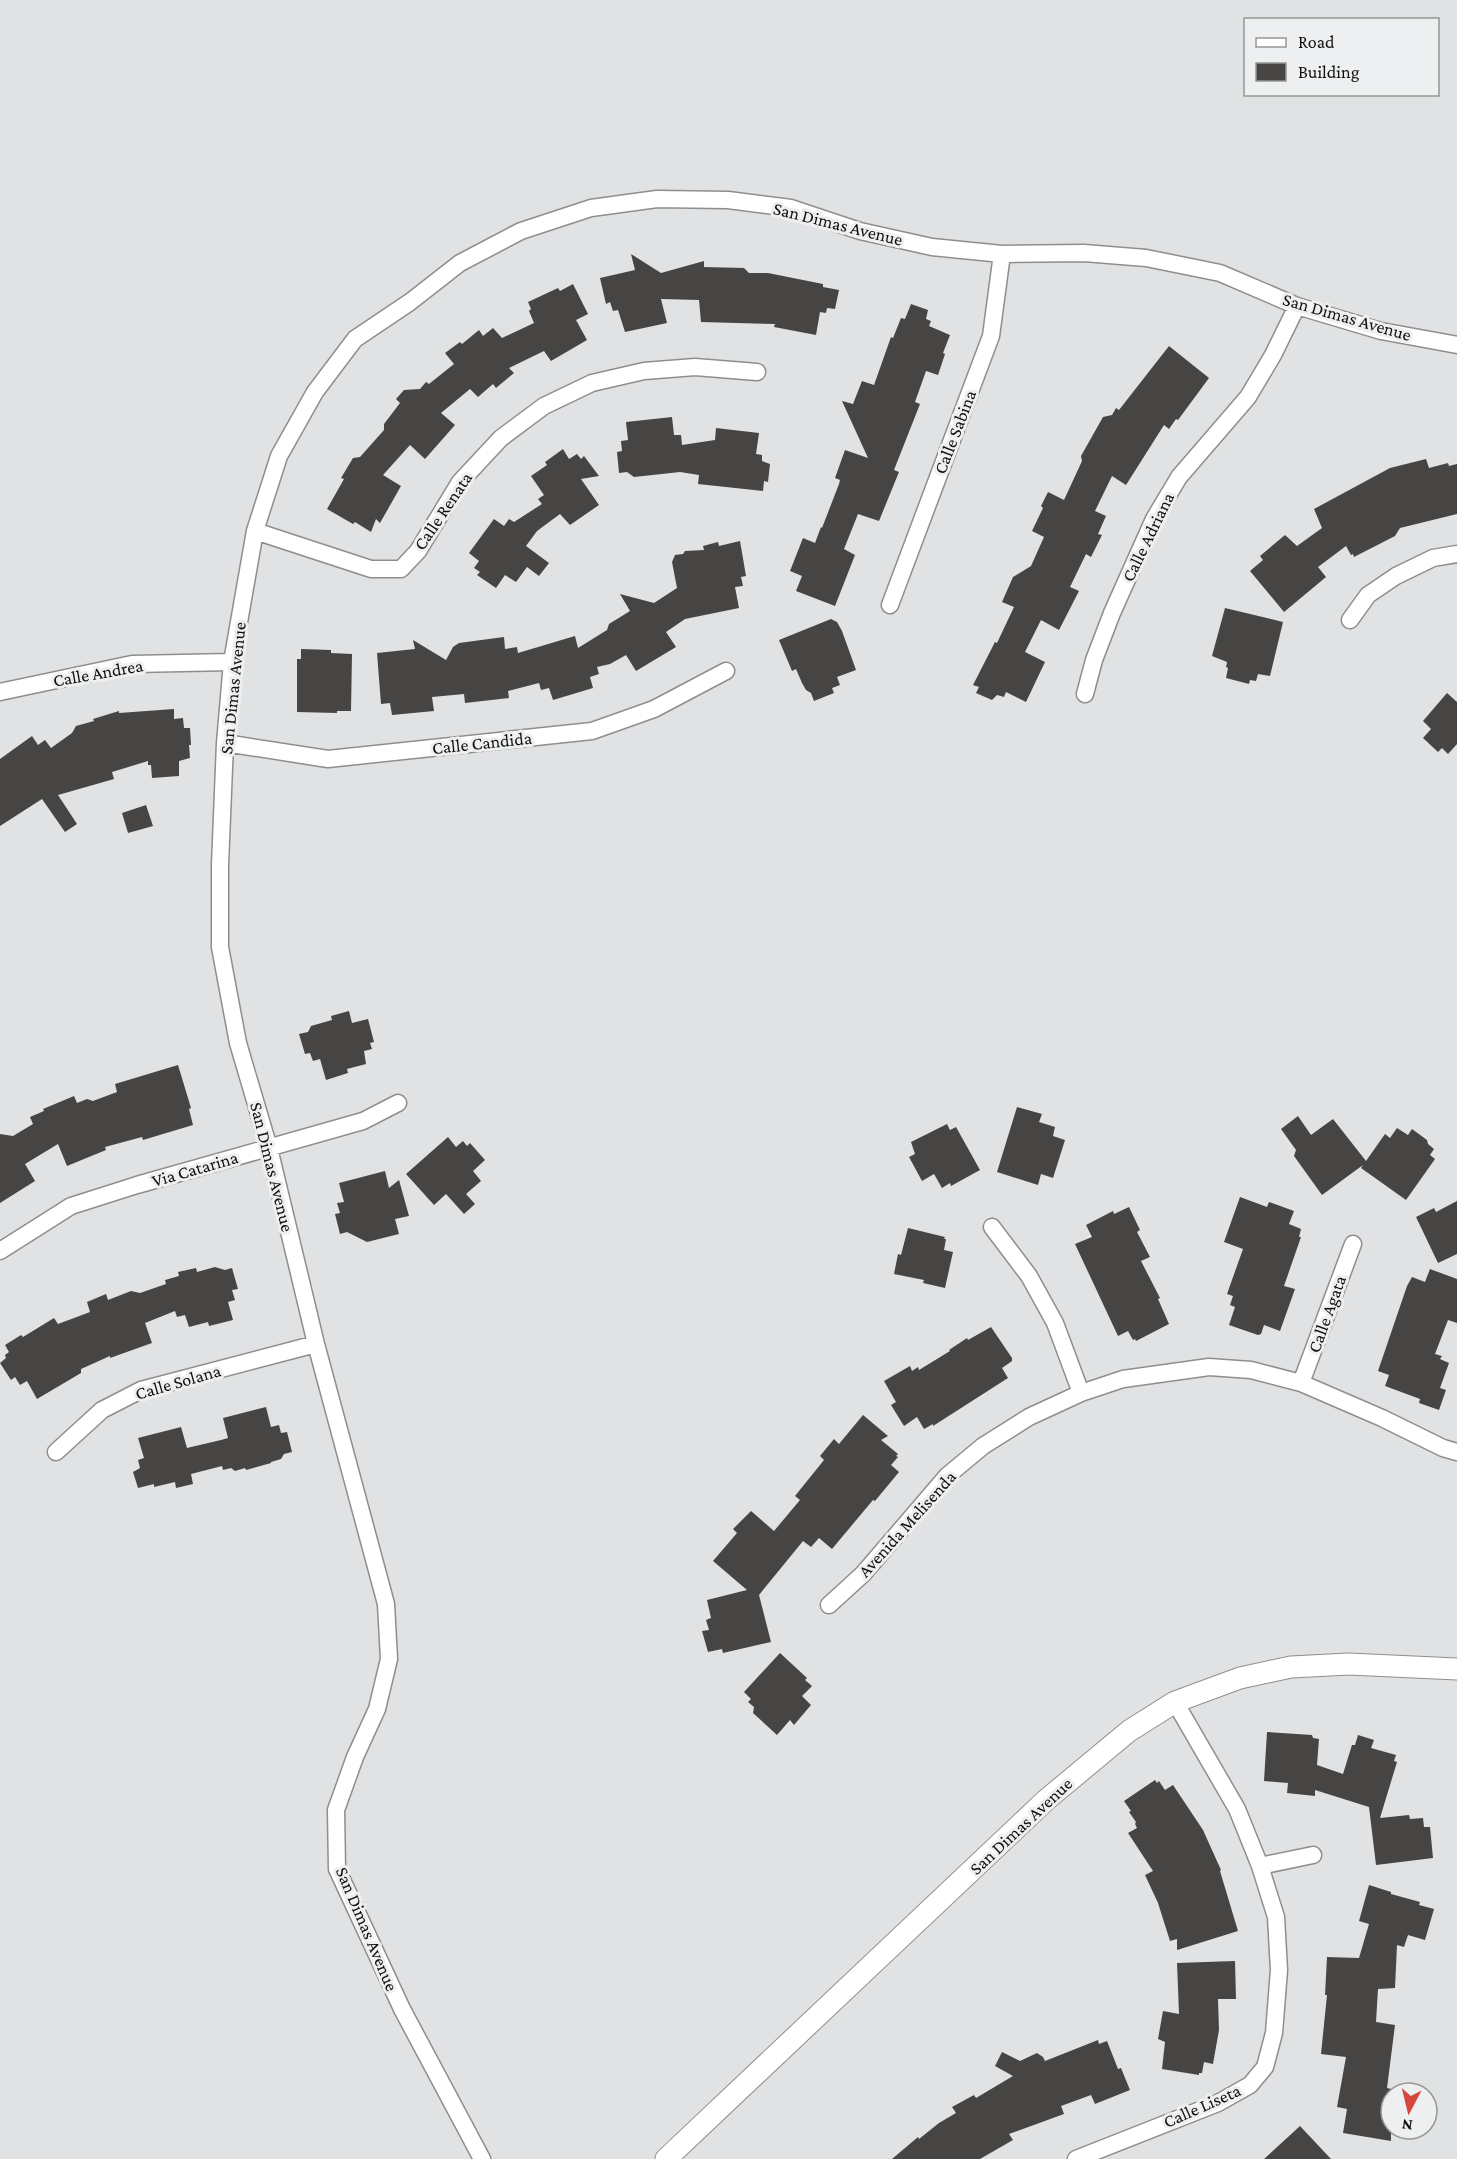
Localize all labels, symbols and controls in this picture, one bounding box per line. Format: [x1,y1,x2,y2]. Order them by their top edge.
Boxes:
legend [1244,18,1439,96]
text: Road [1298,32,1335,52]
text: Building [1298,62,1360,82]
street label: San Dimas Avenue [771,198,905,250]
street label: San Dimas Avenue [1280,289,1414,345]
street label: Calle Sabina [930,387,980,477]
street label: Calle Renata [410,468,476,554]
street label: Calle Adriana [1118,489,1178,585]
street label: San Dimas Avenue [216,621,250,755]
street label: Calle Andrea [51,655,145,691]
street label: Calle Candida [431,728,533,758]
street label: San Dimas Avenue [246,1100,298,1234]
street label: Via Catarina [150,1147,240,1191]
street label: Calle Agata [1304,1273,1350,1355]
street label: Calle Solana [133,1360,223,1404]
street label: Avenida Melisenda [854,1467,960,1581]
street label: San Dimas Avenue [966,1773,1076,1879]
street label: San Dimas Avenue [332,1864,402,1994]
street label: Calle Liseta [1160,2080,1244,2132]
north arrow [1379,2081,1439,2141]
text: N [1401,2116,1414,2134]

